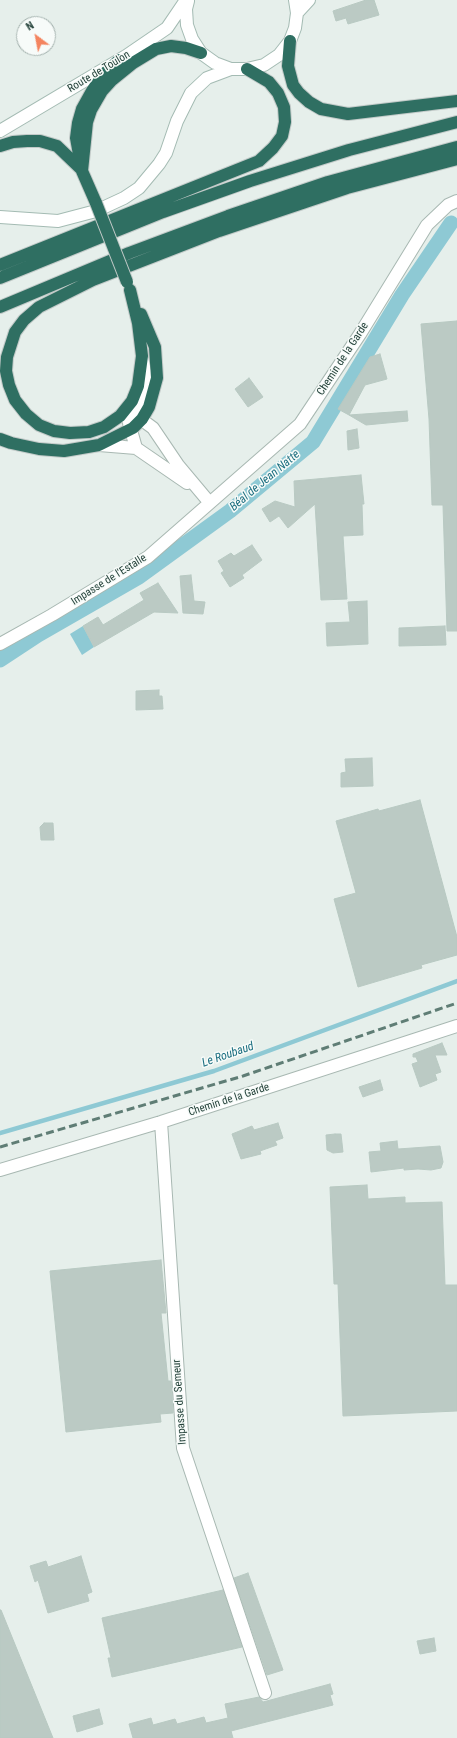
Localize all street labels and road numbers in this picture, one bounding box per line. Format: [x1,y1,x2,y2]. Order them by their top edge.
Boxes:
street label: Route de Toulon [66,48,132,96]
street label: Chemin de la Garde [314,320,372,398]
street label: Impasse de l'Estalle [69,552,149,608]
street label: Chemin de la Garde [187,1081,271,1119]
street label: Impasse du Semeur [170,1359,190,1445]

